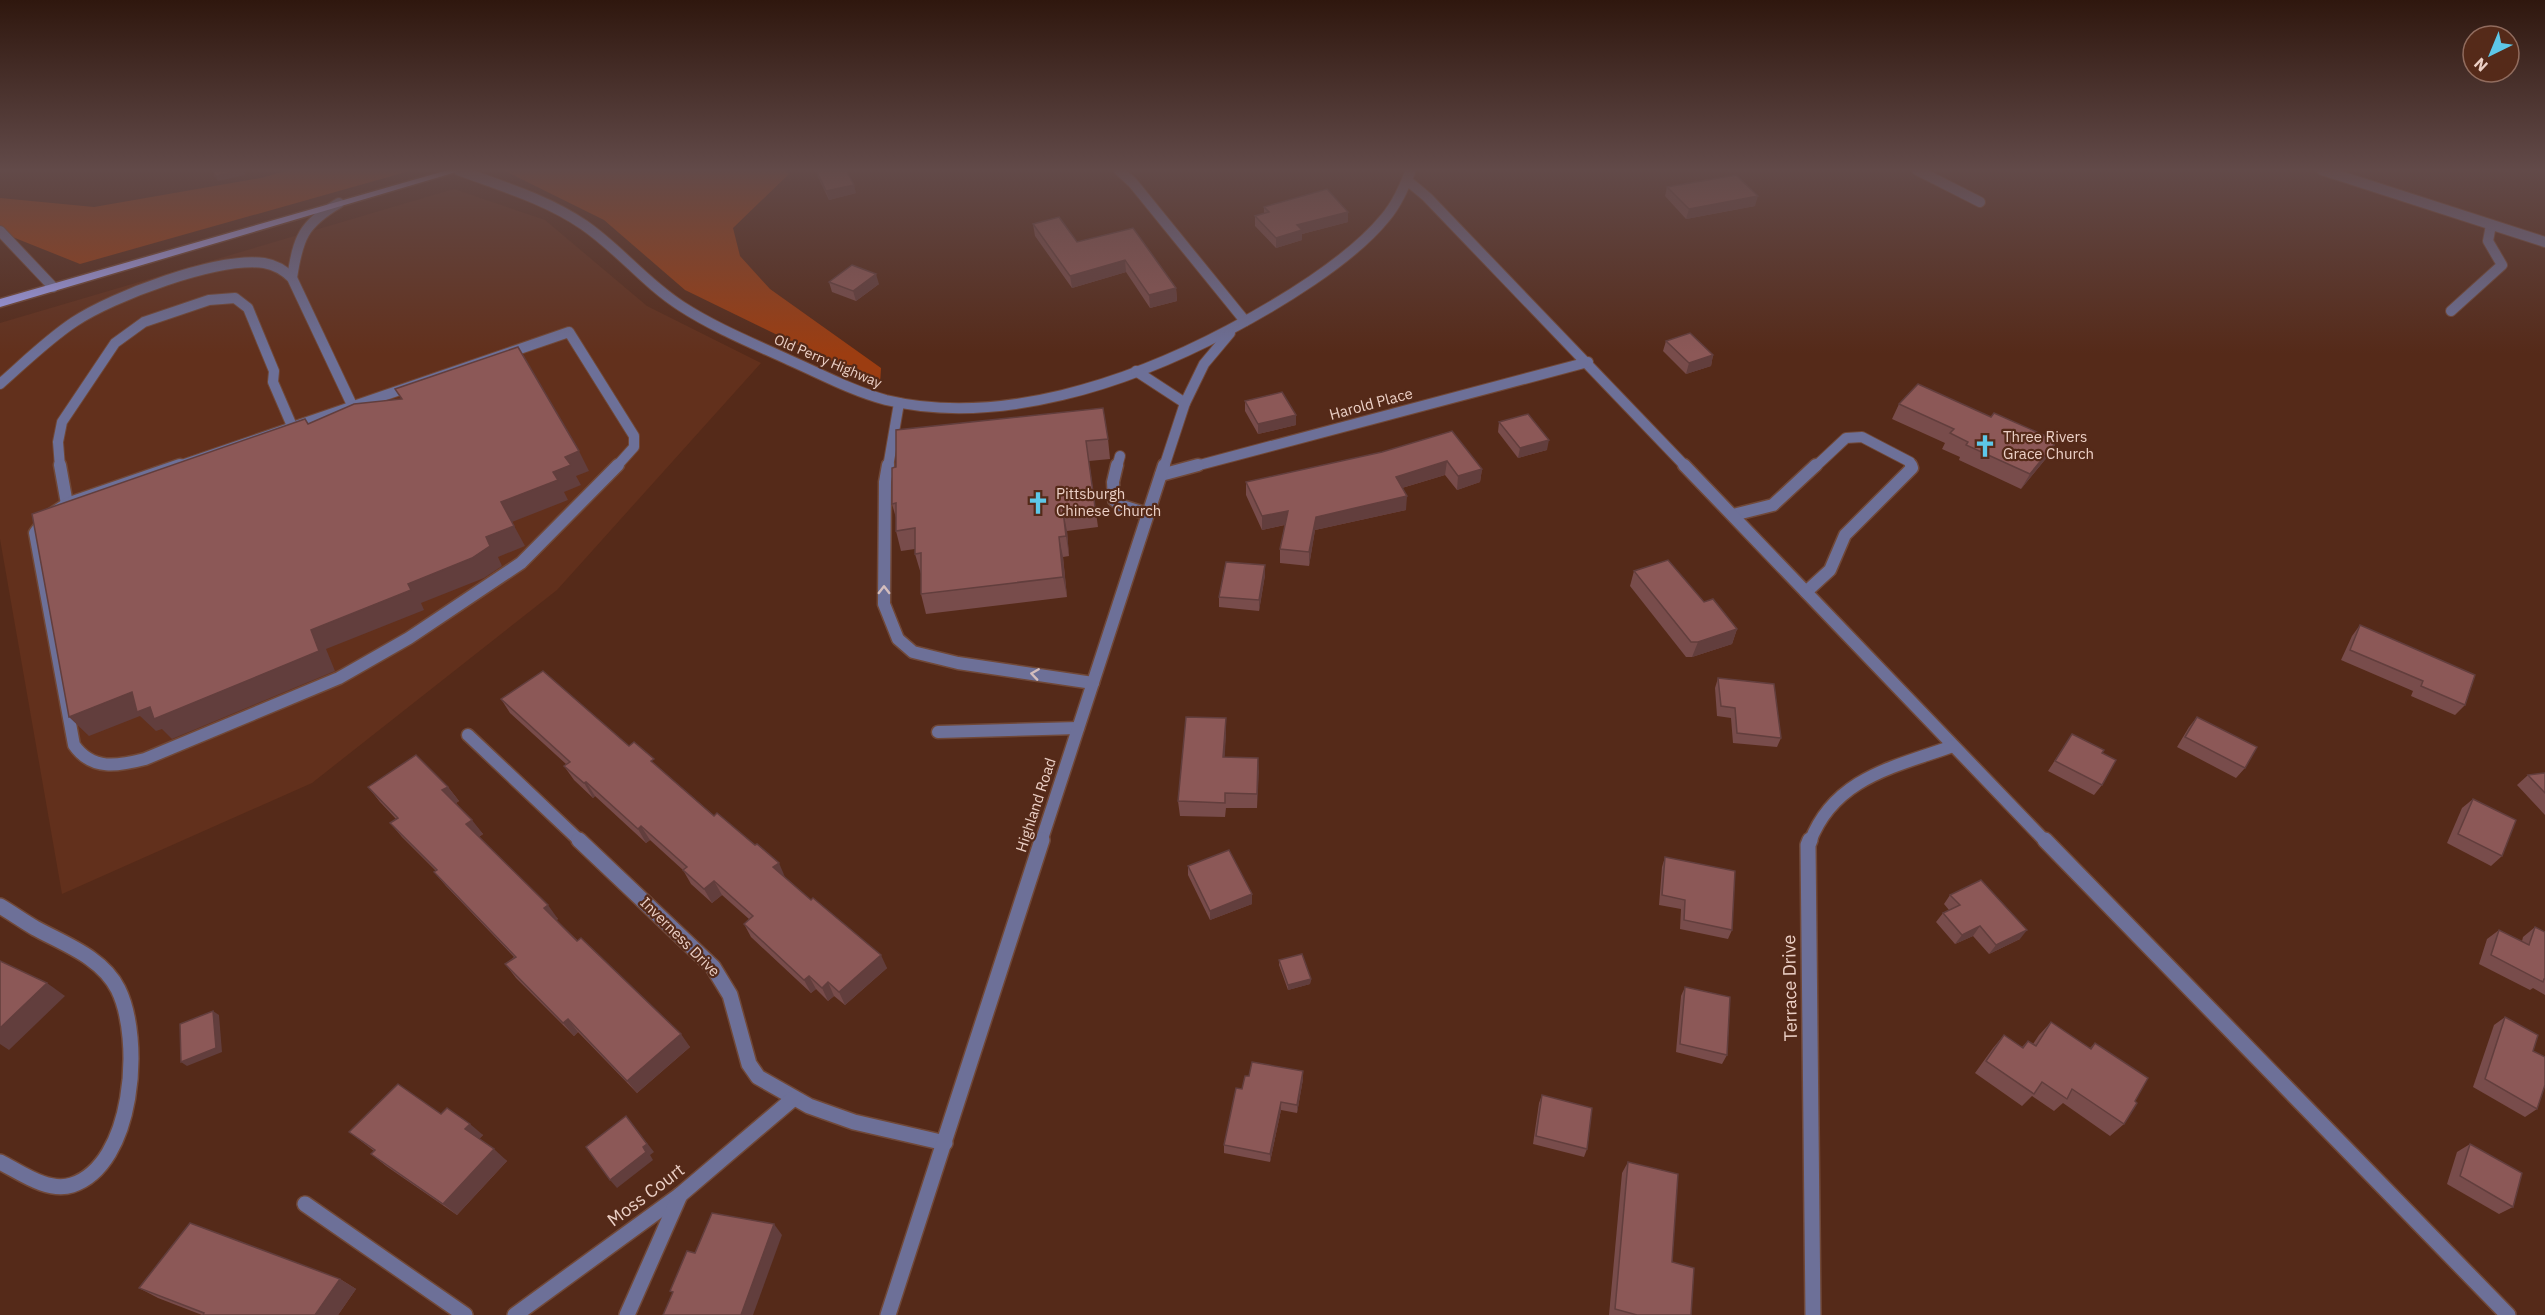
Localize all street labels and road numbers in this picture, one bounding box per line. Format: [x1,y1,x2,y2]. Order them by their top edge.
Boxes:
street label: Old Perry Highway [771,330,885,392]
street label: Harold Place [1327,383,1415,424]
street label: Highland Road [1011,755,1060,854]
street label: Inverness Drive [637,893,724,980]
street label: Terrace Drive [1777,934,1802,1042]
street label: Moss Court [602,1158,689,1231]

